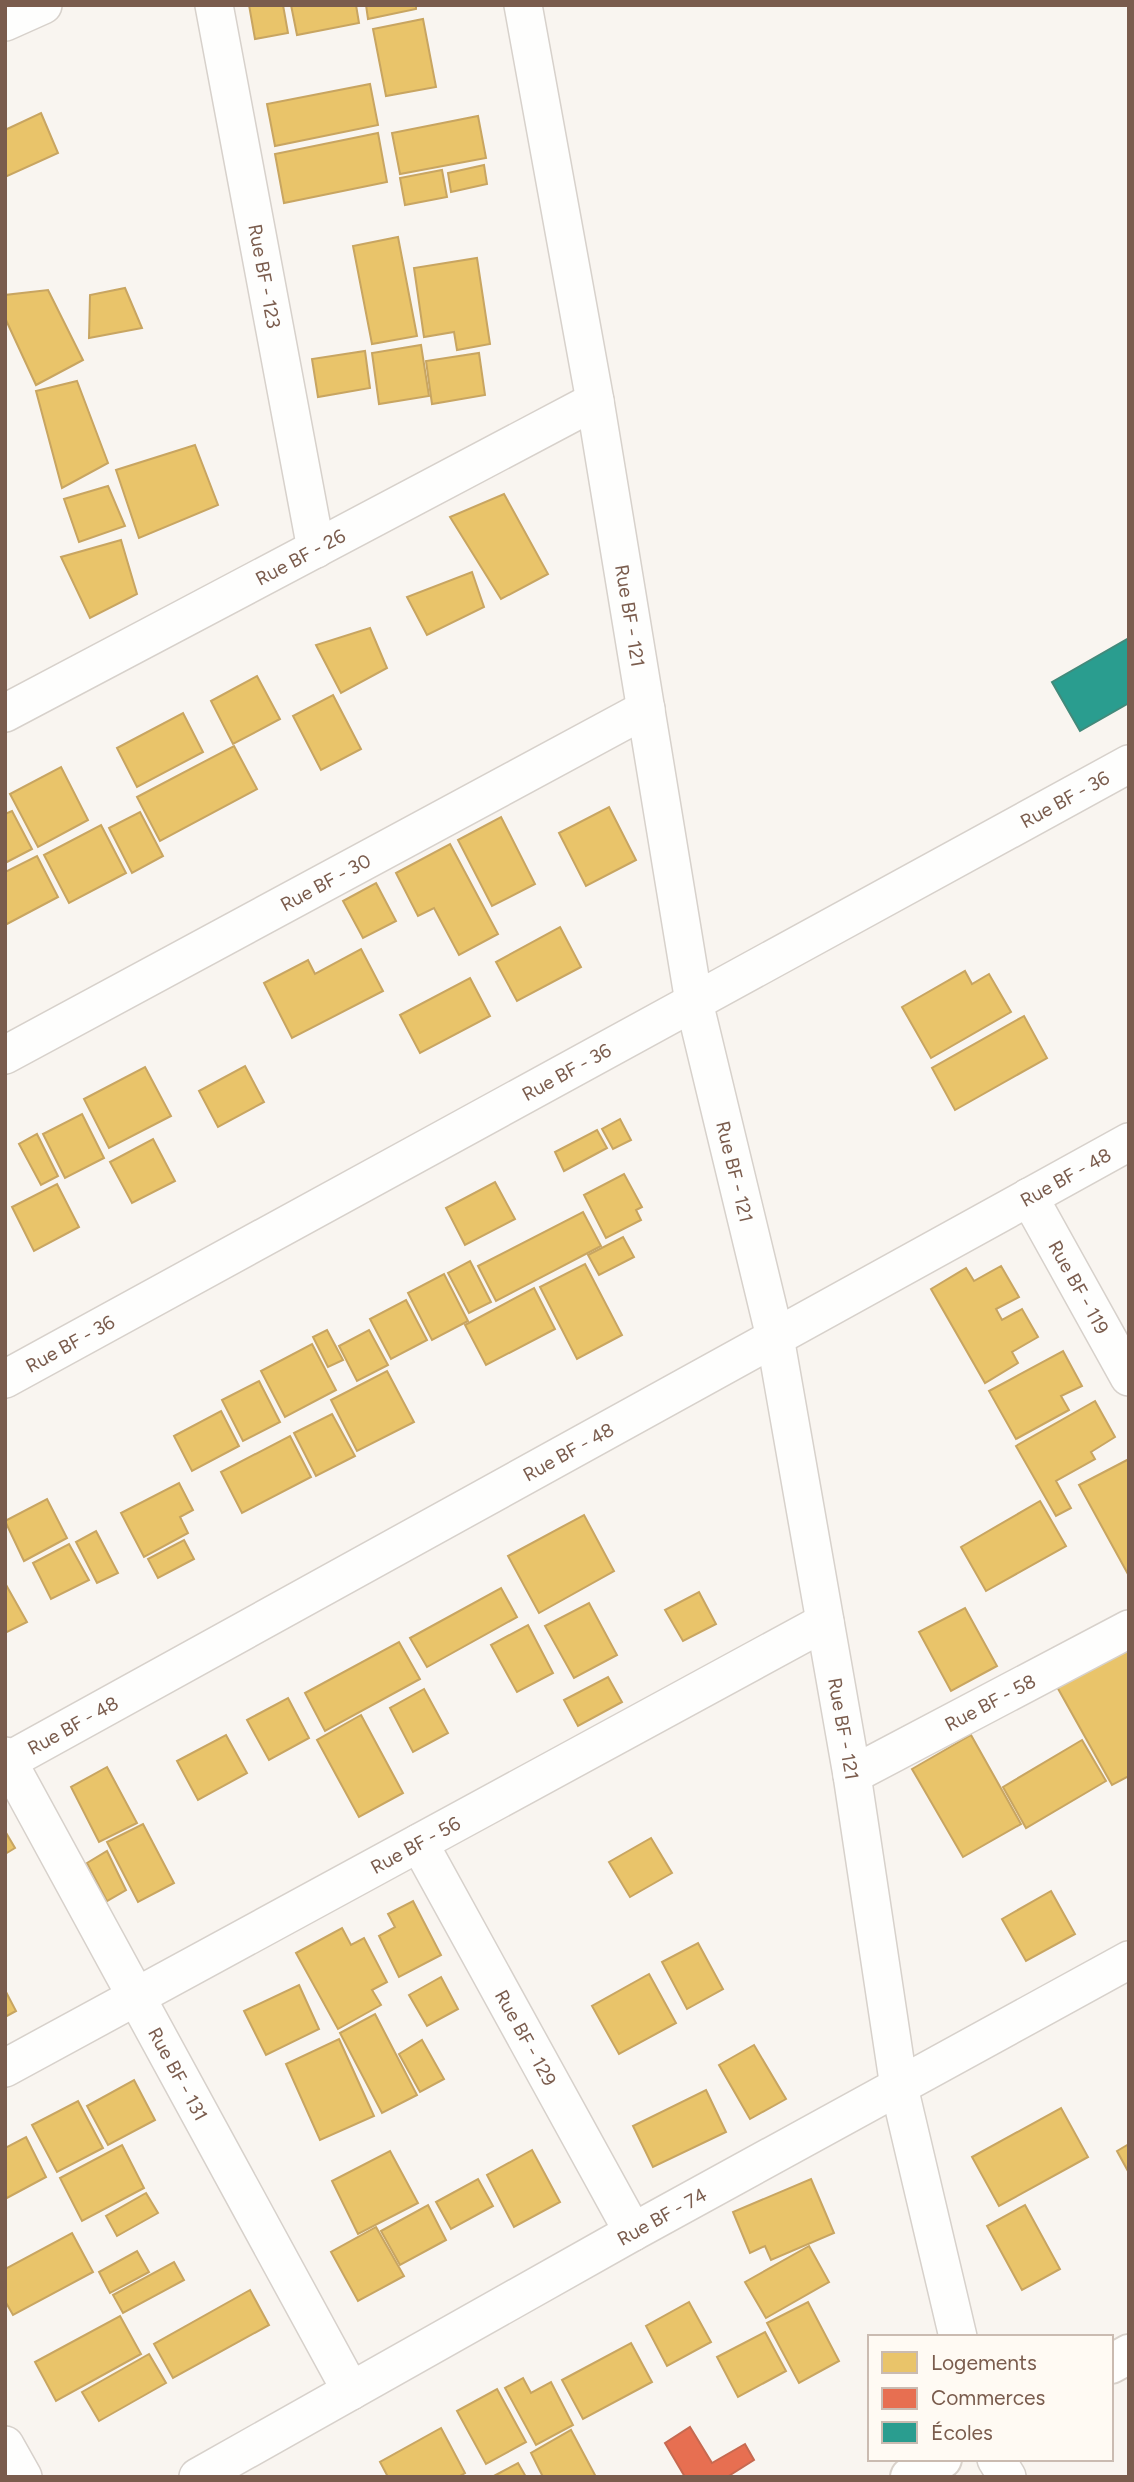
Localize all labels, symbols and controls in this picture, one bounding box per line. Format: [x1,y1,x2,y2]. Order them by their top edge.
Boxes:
street label: Rue BF - 123 [243,222,285,330]
street label: Rue BF - 26 [252,524,350,590]
street label: Rue BF - 121 [610,563,650,668]
street label: Rue BF - 36 [1016,766,1114,833]
street label: Rue BF - 30 [276,849,375,916]
street label: Rue BF - 36 [518,1039,615,1106]
street label: Rue BF - 121 [711,1119,758,1225]
street label: Rue BF - 48 [1016,1143,1115,1212]
street label: Rue BF - 119 [1043,1237,1114,1338]
street label: Rue BF - 36 [22,1310,119,1378]
street label: Rue BF - 48 [519,1418,618,1486]
street label: Rue BF - 58 [941,1669,1040,1736]
street label: Rue BF - 121 [823,1676,864,1781]
street label: Rue BF - 48 [24,1691,123,1760]
street label: Rue BF - 56 [367,1812,464,1879]
street label: Rue BF - 129 [490,1986,561,2090]
street label: Rue BF - 131 [143,2023,212,2125]
street label: Rue BF - 74 [613,2183,711,2251]
legend [868,2335,1113,2461]
text: Logements [931,2350,1037,2375]
text: Commerces [931,2385,1045,2410]
text: Écoles [931,2420,993,2445]

